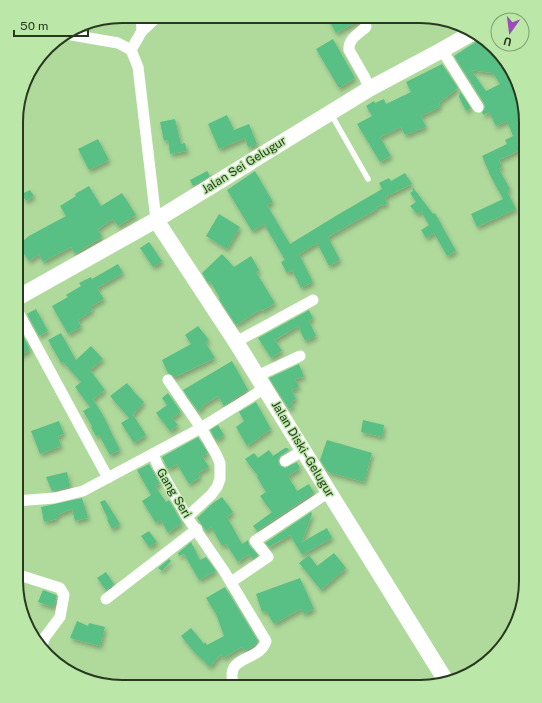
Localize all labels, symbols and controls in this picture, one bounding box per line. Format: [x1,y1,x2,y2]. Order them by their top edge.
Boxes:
scale bar [14,12,88,38]
north arrow [490,12,530,52]
text: 50 m [20,19,48,33]
text: U [502,35,513,48]
street label: Jalan Sei Gelugur [199,133,289,197]
street label: Jalan Diski–Gelugur [269,398,338,500]
street label: Gang Seri [154,466,194,520]

